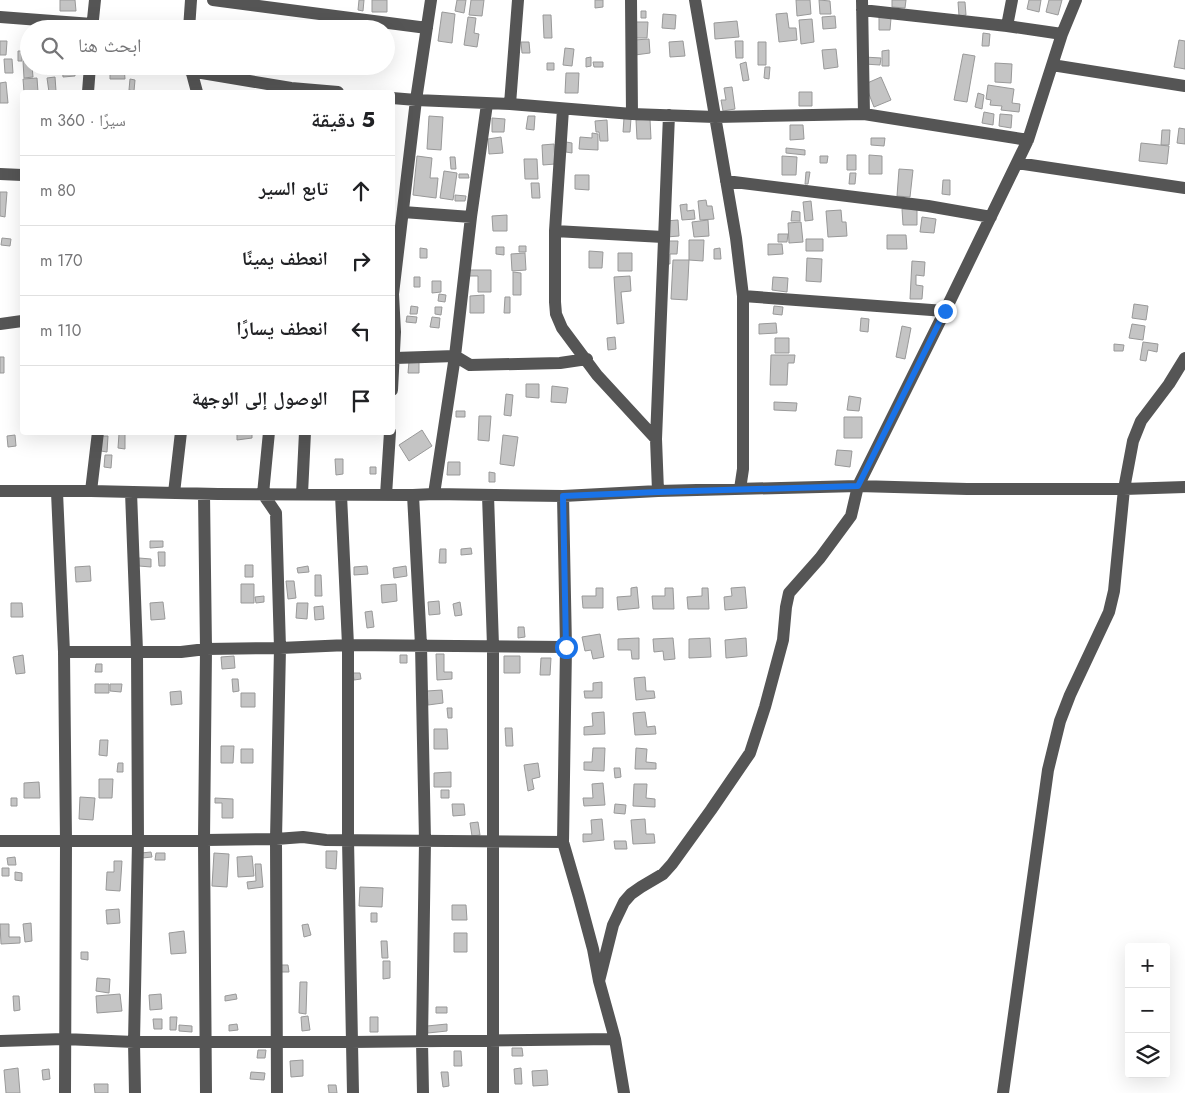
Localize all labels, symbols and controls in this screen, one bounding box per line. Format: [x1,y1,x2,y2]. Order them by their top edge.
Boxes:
search box [20,20,395,75]
text: ابحث هنا [78,32,142,59]
icon: search [38,34,66,62]
text: 5 دقيقة [311,105,375,135]
text: سيرًا · 360 m [40,109,126,132]
text: تابع السير [259,175,328,202]
icon: ahead [347,177,375,205]
text: 80 m [40,179,76,202]
text: انعطف يمينًا [242,245,328,272]
icon: right [347,247,375,275]
text: 170 m [40,249,83,272]
route end [934,300,957,323]
text: انعطف يسارًا [236,315,328,342]
icon: left [347,317,375,345]
text: 110 m [40,319,81,342]
text: الوصول إلى الوجهة [192,385,328,412]
icon: arrive [347,387,375,415]
route start [555,636,578,659]
map controls [1125,943,1170,1078]
button: + [1125,943,1170,988]
button: − [1125,988,1170,1033]
button: layers [1125,1033,1170,1078]

